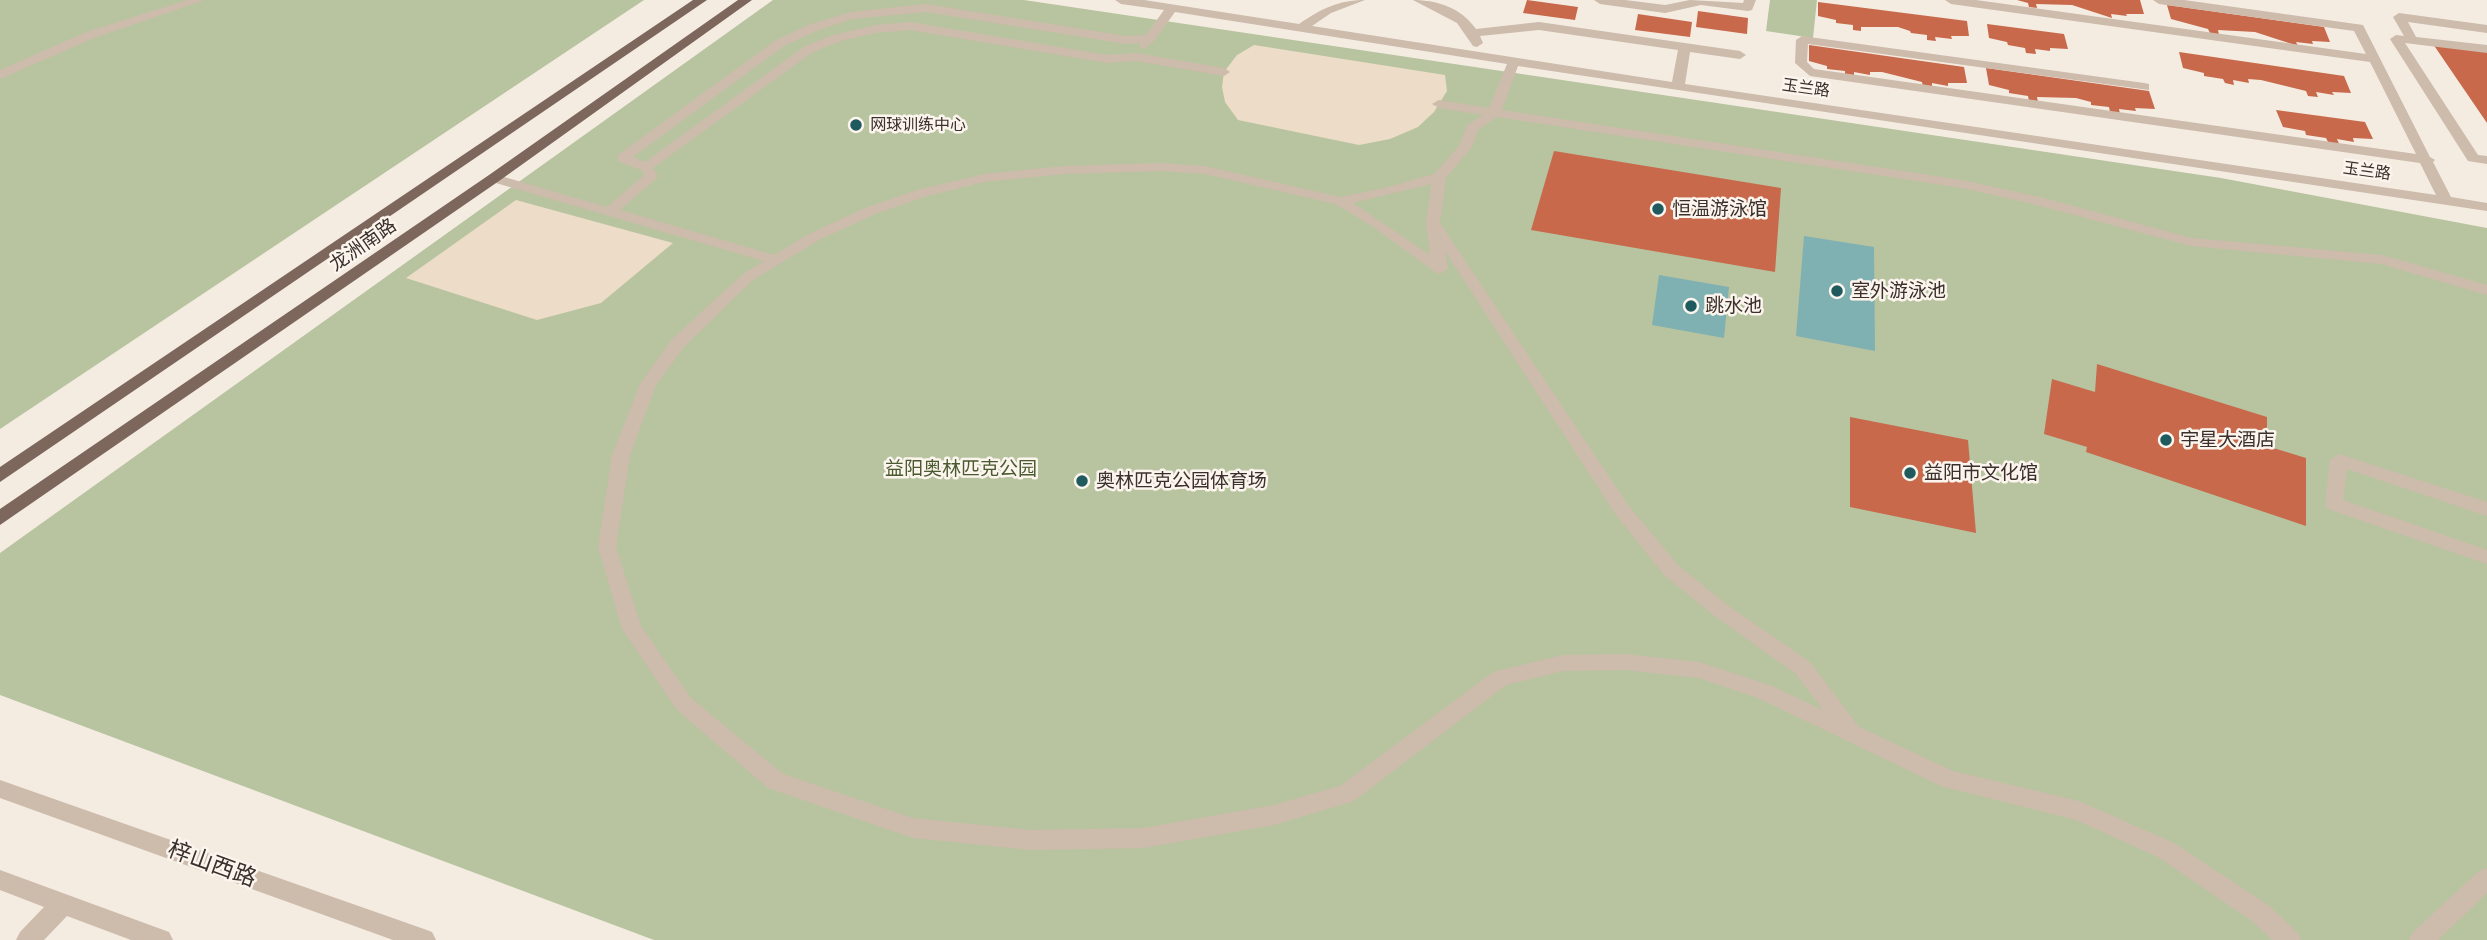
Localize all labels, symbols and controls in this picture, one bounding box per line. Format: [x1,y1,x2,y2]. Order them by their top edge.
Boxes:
street label: 玉兰路 [1781,75,1831,101]
place label: 网球训练中心 [870,115,966,135]
marker: 网球训练中心 [848,117,864,133]
street label: 玉兰路 [2342,158,2392,184]
place label: 恒温游泳馆 [1672,198,1767,220]
marker: 恒温游泳馆 [1650,201,1666,217]
street label: 龙洲南路 [325,214,401,276]
place label: 室外游泳池 [1851,280,1946,302]
marker: 室外游泳池 [1829,283,1845,299]
place label: 跳水池 [1705,295,1762,317]
marker: 跳水池 [1683,298,1699,314]
place label: 宇星大酒店 [2180,429,2275,451]
marker: 宇星大酒店 [2158,432,2174,448]
park label: 益阳奥林匹克公园 [885,458,1037,480]
place label: 益阳市文化馆 [1924,462,2038,484]
marker: 益阳市文化馆 [1902,465,1918,481]
place label: 奥林匹克公园体育场 [1096,470,1267,492]
marker: 奥林匹克公园体育场 [1074,473,1090,489]
street label: 梓山西路 [164,835,260,893]

